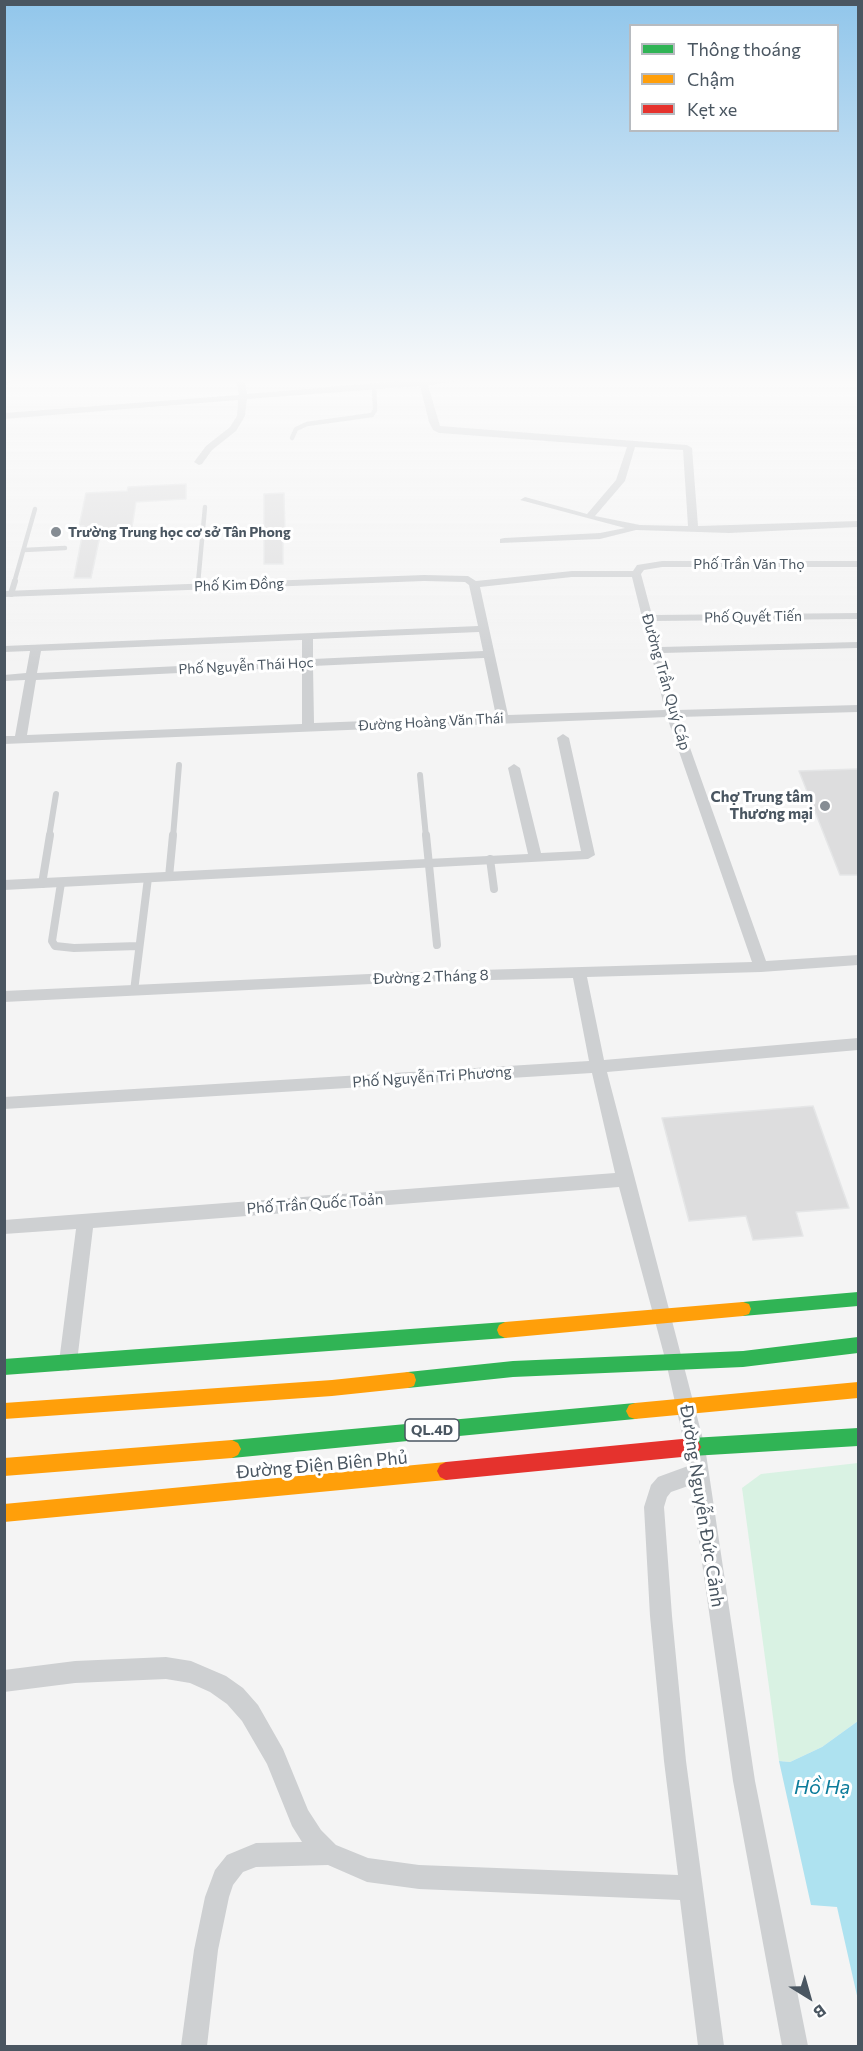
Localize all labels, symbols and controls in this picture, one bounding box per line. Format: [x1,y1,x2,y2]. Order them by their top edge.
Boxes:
legend [629,24,839,132]
text: Thông thoáng [687,38,801,60]
text: Chậm [687,68,735,90]
text: Kẹt xe [687,98,737,120]
place label: Trường Trung học cơ sở Tân Phong [68,524,291,540]
marker: Trường Trung học cơ sở Tân Phong [49,525,63,539]
street label: Phố Trần Văn Thọ [693,556,805,572]
street label: Phố Kim Đồng [194,575,284,595]
street label: Phố Quyết Tiến [704,608,802,626]
street label: Đường Trần Quý Cáp [638,612,694,752]
street label: Phố Nguyễn Thái Học [178,654,314,678]
street label: Đường Hoàng Văn Thái [358,710,504,734]
place label: Chợ Trung tâm Thương mại [711,788,813,823]
marker: Chợ Trung tâm Thương mại [818,799,832,813]
street label: Đường 2 Tháng 8 [373,966,489,988]
street label: Phố Nguyễn Tri Phương [352,1062,512,1092]
street label: Phố Trần Quốc Toản [246,1190,384,1218]
street label: Đường Nguyễn Đức Cảnh [675,1403,729,1609]
road number: QL.4D [405,1419,459,1441]
street label: Đường Điện Biên Phủ [235,1447,409,1483]
water label: Hồ Hạ [794,1775,850,1799]
north arrow [779,1967,839,2027]
text: B [810,2001,830,2023]

